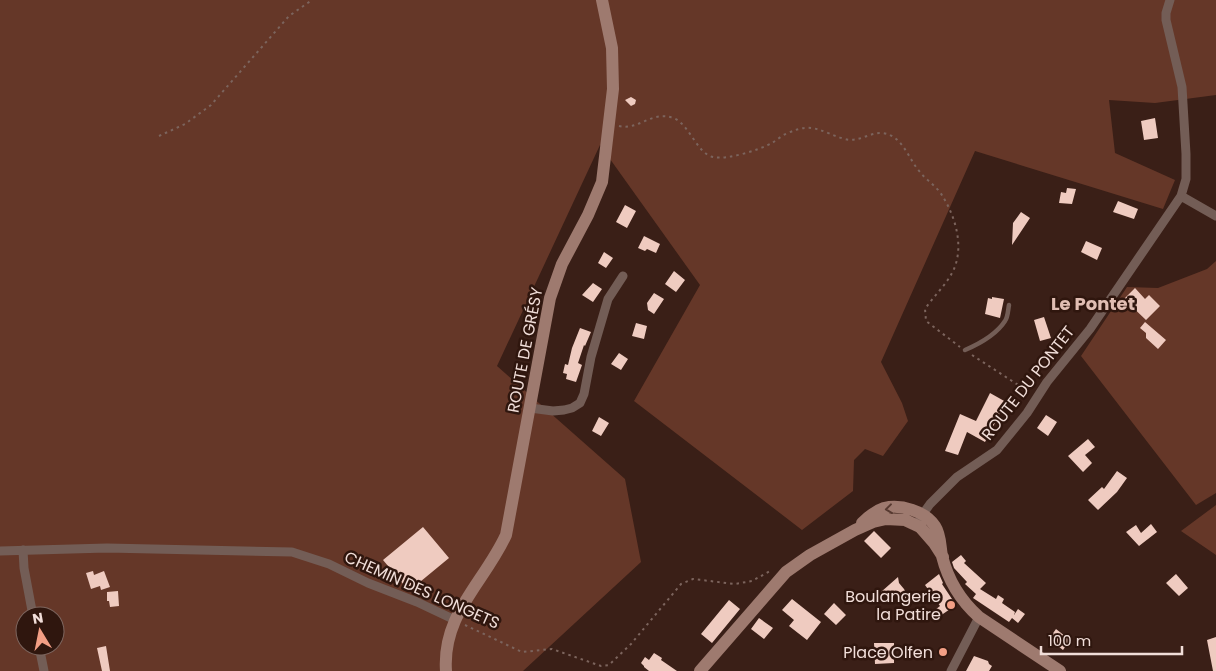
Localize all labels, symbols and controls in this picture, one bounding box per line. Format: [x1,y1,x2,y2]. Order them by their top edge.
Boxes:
street label: ROUTE DE GRÉSY [502,285,549,415]
district label: Le Pontet [1051,291,1135,316]
street label: ROUTE DU PONTET [976,321,1080,445]
one-way arrow [885,503,893,514]
street label: CHEMIN DES LONGETS [341,545,503,635]
place label: Boulangerie la Patire [845,585,941,626]
marker: Boulangerie la Patire [945,599,957,611]
north arrow [15,606,65,656]
text: N [31,607,45,629]
scale bar [1041,624,1182,656]
text: 100 m [1048,630,1091,651]
place label: Place Olfen [843,641,933,664]
marker: Place Olfen [937,646,949,658]

